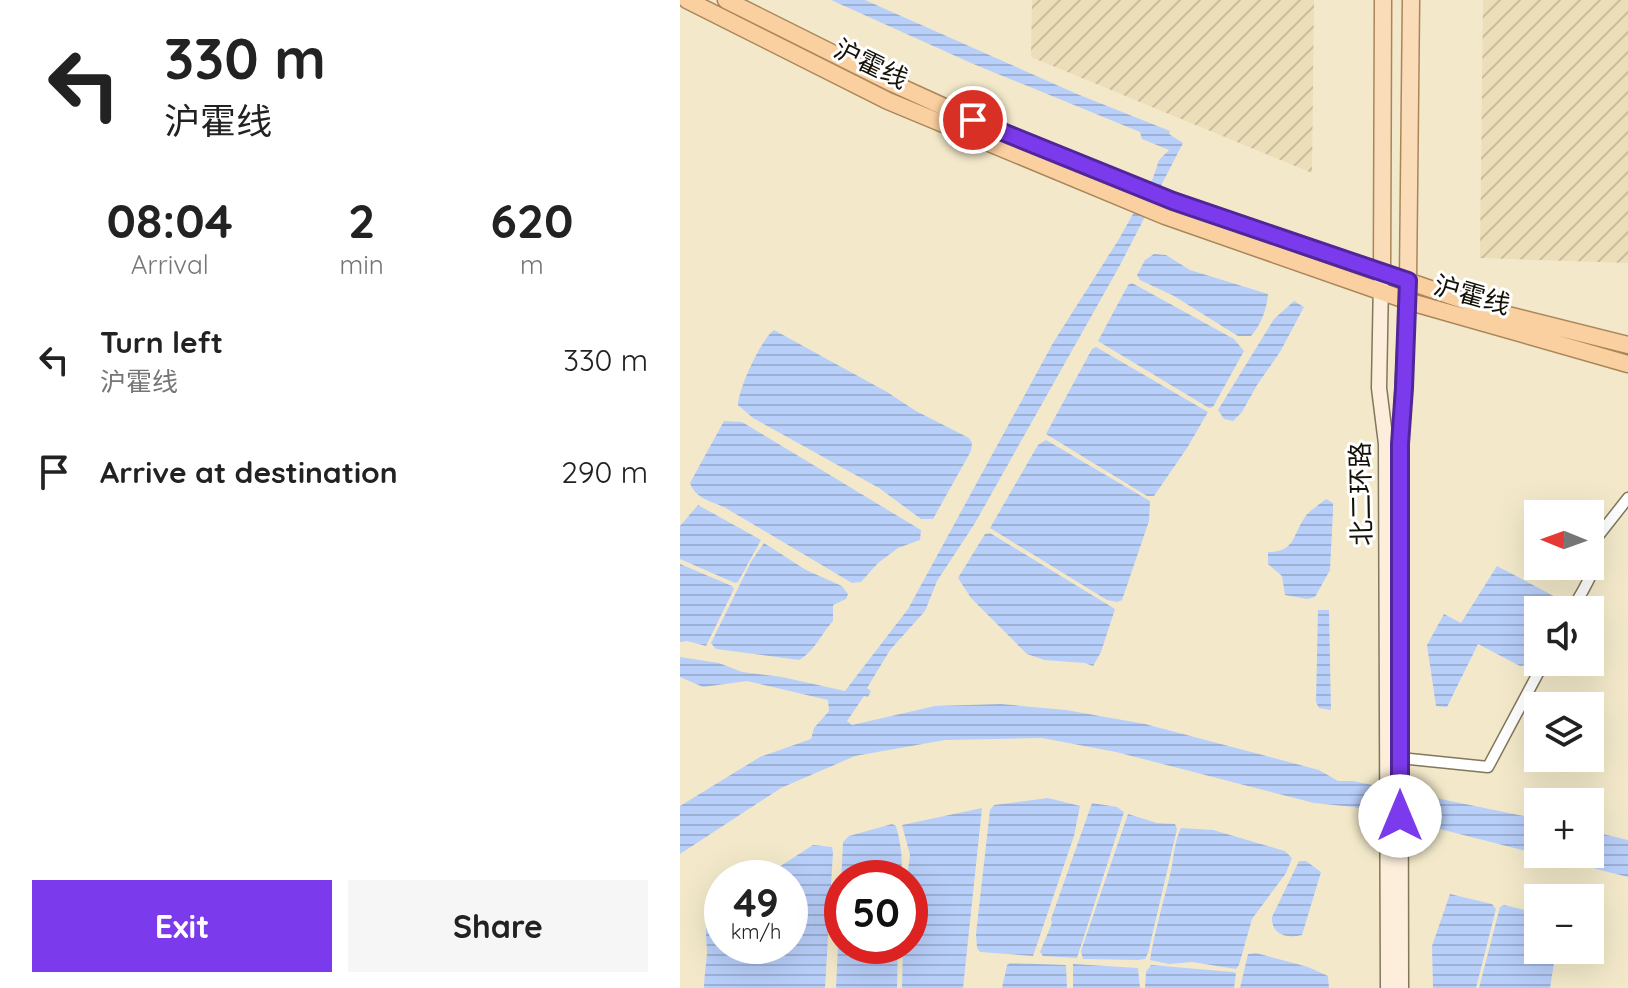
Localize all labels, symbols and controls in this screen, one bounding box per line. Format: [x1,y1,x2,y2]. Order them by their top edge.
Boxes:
text: 330 m [164,23,326,93]
icon: left [32,32,136,136]
street label: 沪霍线 [829,32,914,95]
pin [939,86,1007,154]
text: 沪霍线 [164,98,272,143]
icon: arrive [951,98,995,142]
text: 08:04 [106,190,233,250]
text: 2 [348,190,375,250]
text: 620 [490,190,574,250]
text: Arrival [131,248,209,281]
text: min [339,248,384,281]
text: m [520,248,544,281]
street label: 沪霍线 [1430,268,1514,321]
text: Turn left [100,323,223,361]
icon: left [32,338,76,382]
text: 330 m [563,341,648,379]
text: 沪霍线 [100,365,178,398]
street label: 北二环路 [1343,442,1378,546]
icon: arrive [32,450,76,494]
text: Arrive at destination [100,453,398,491]
text: 290 m [561,453,648,491]
north arrow [1524,500,1604,580]
map controls [1524,500,1604,964]
button: sound [1524,596,1604,676]
button: layers [1524,692,1604,772]
position arrow [1358,774,1442,858]
button: + [1524,788,1604,868]
speed limit sign: 50 [824,860,928,964]
text: 49 [733,877,779,927]
button: Exit [32,880,332,972]
button: Share [348,880,648,972]
button: − [1524,884,1604,964]
text: km/h [731,919,781,944]

